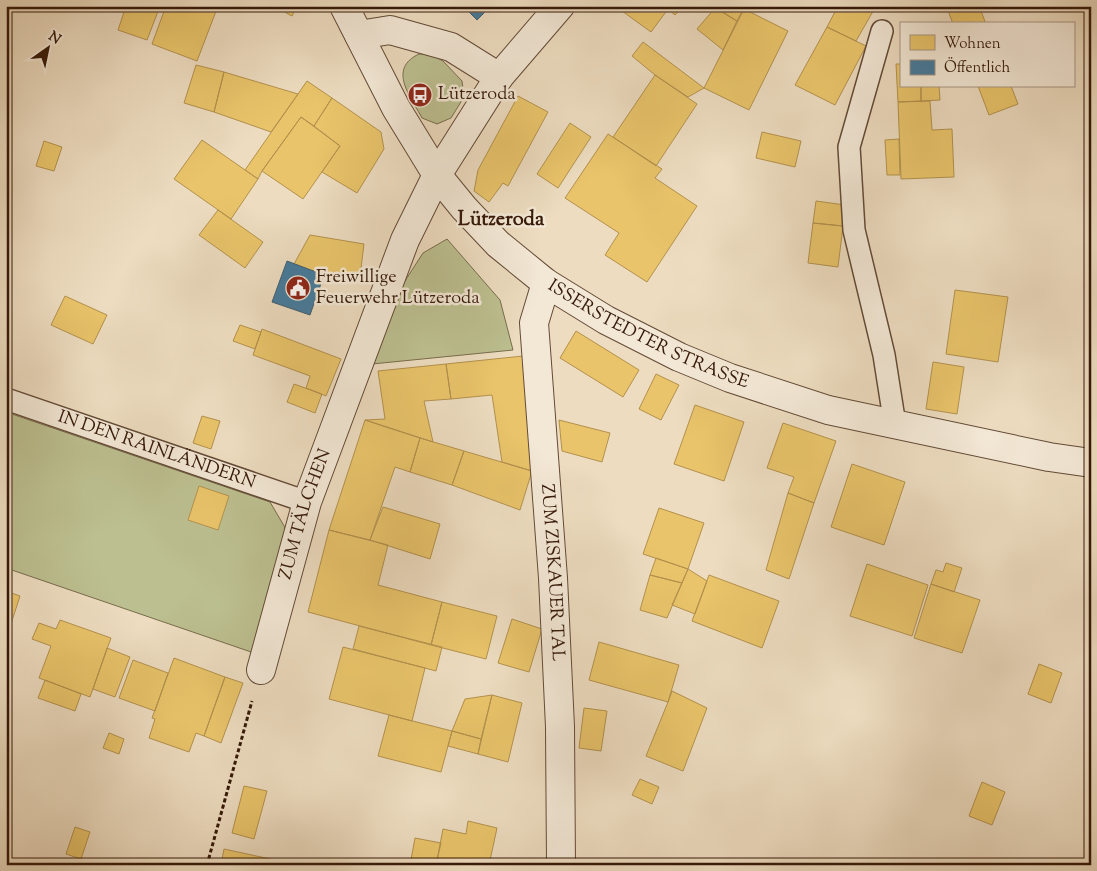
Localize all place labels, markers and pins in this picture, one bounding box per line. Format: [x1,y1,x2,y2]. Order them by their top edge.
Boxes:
bus stop icon: Lützeroda [407,82,433,108]
place label: Lützeroda [438,82,516,108]
place label: Freiwillige Feuerwehr Lützeroda [316,265,479,312]
public building icon: Freiwillige Feuerwehr Lützeroda [285,275,311,301]

